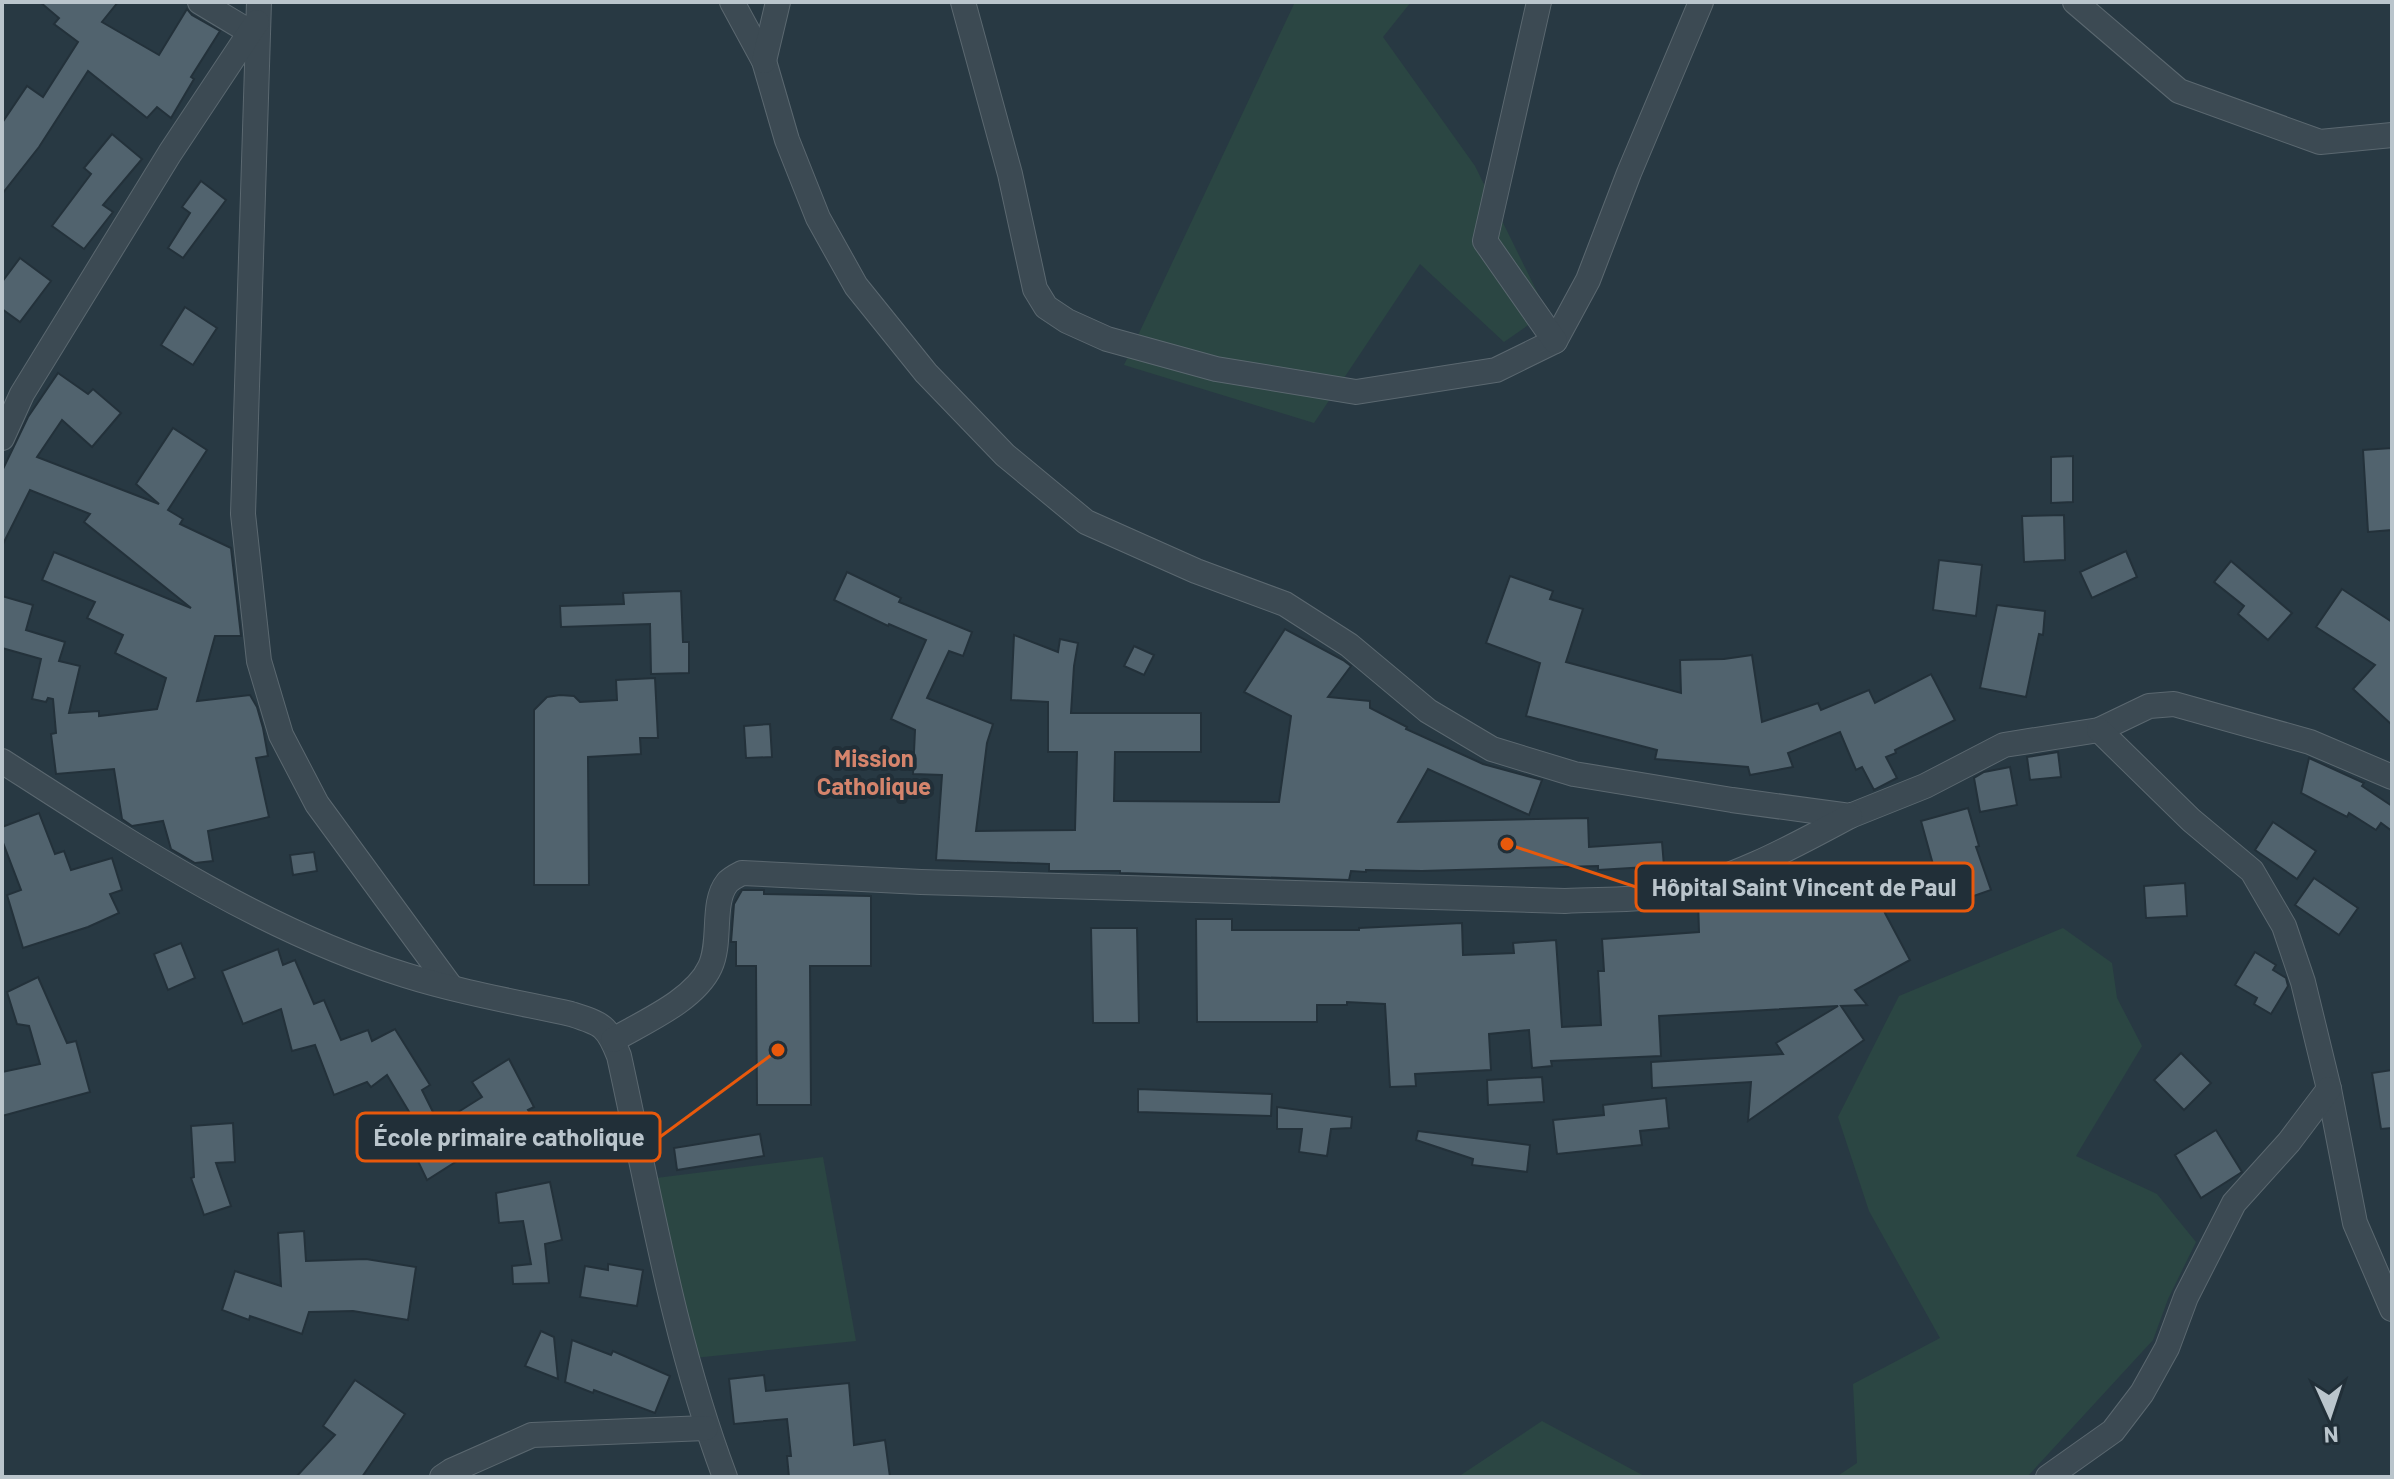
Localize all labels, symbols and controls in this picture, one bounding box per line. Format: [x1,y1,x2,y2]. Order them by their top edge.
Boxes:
district label: Mission Catholique [817,743,931,800]
callout: Hôpital Saint Vincent de Paul [1636,863,1973,911]
text: Hôpital Saint Vincent de Paul [1652,872,1956,901]
callout: École primaire catholique [357,1113,660,1161]
text: École primaire catholique [373,1122,645,1151]
north arrow [2290,1375,2370,1455]
text: N [2323,1423,2339,1449]

